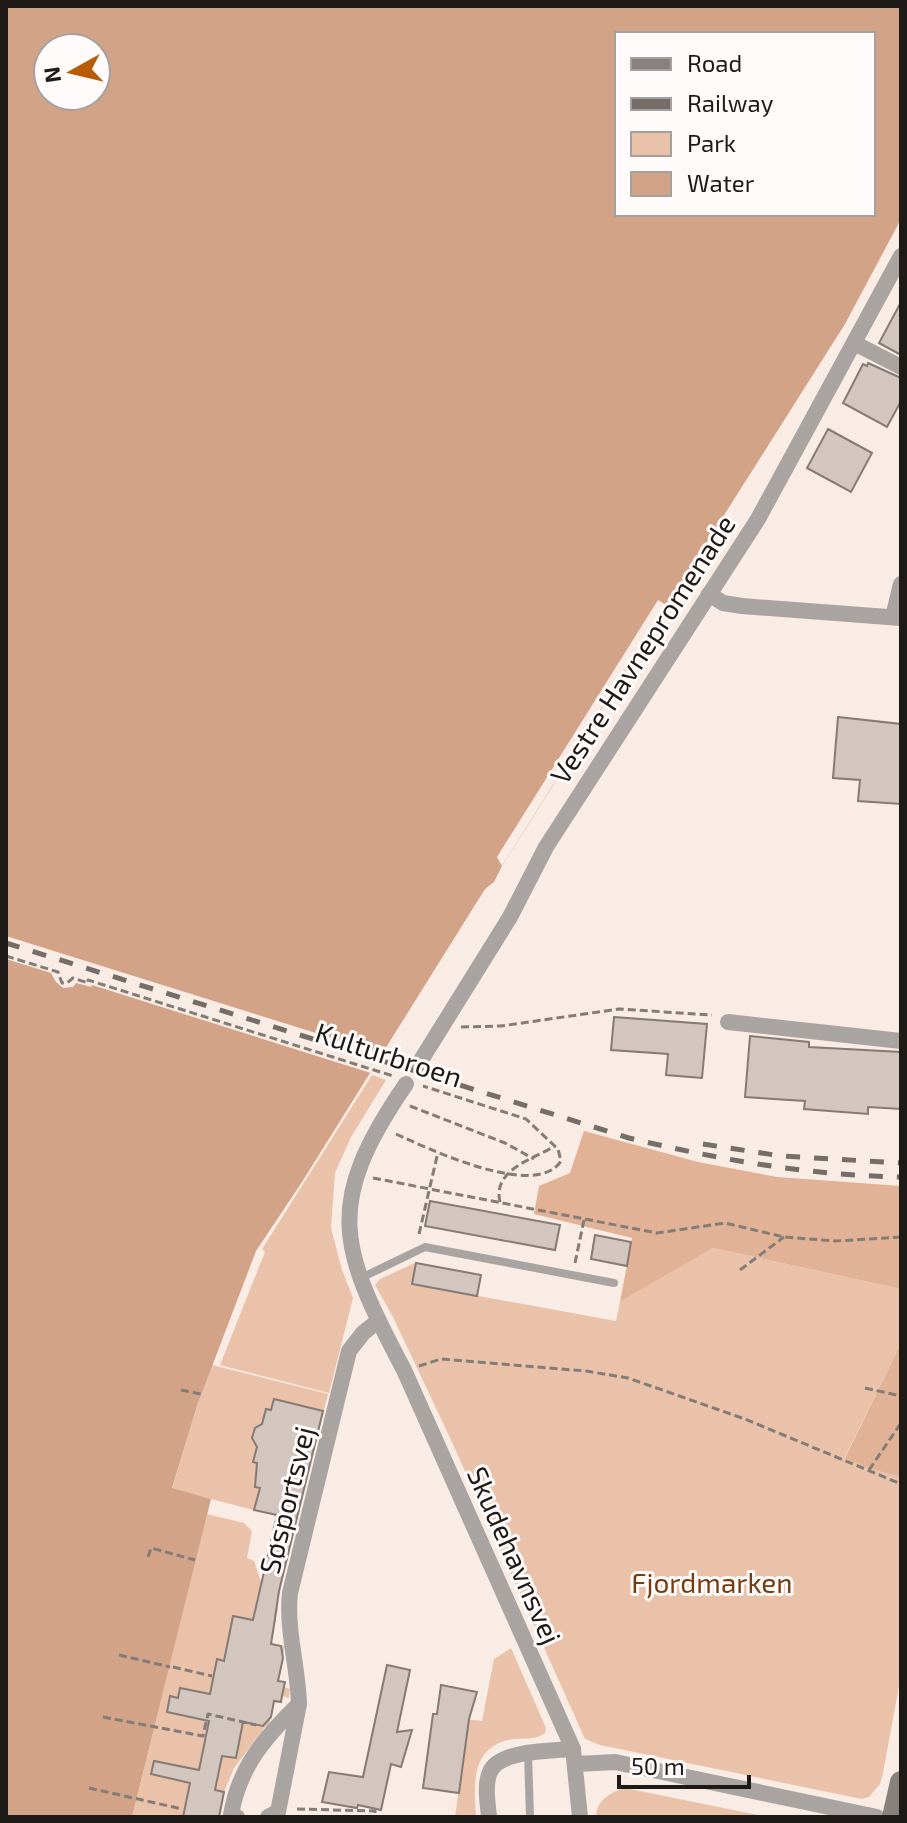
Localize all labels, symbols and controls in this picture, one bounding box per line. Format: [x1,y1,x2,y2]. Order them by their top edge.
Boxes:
north arrow [32,32,112,112]
legend [615,32,875,216]
text: Road [687,48,742,77]
text: N [37,65,65,85]
text: Railway [687,88,774,117]
text: Park [687,128,736,157]
text: Water [687,168,755,197]
street label: Vestre Havnepromenade [542,508,742,790]
street label: Kulturbroen [311,1014,467,1094]
street label: Søsportsvej [251,1423,321,1577]
street label: Skudehavnsvej [461,1461,569,1649]
park label: Fjordmarken [631,1565,793,1599]
scale bar [619,1739,749,1789]
text: 50 m [631,1751,685,1780]

